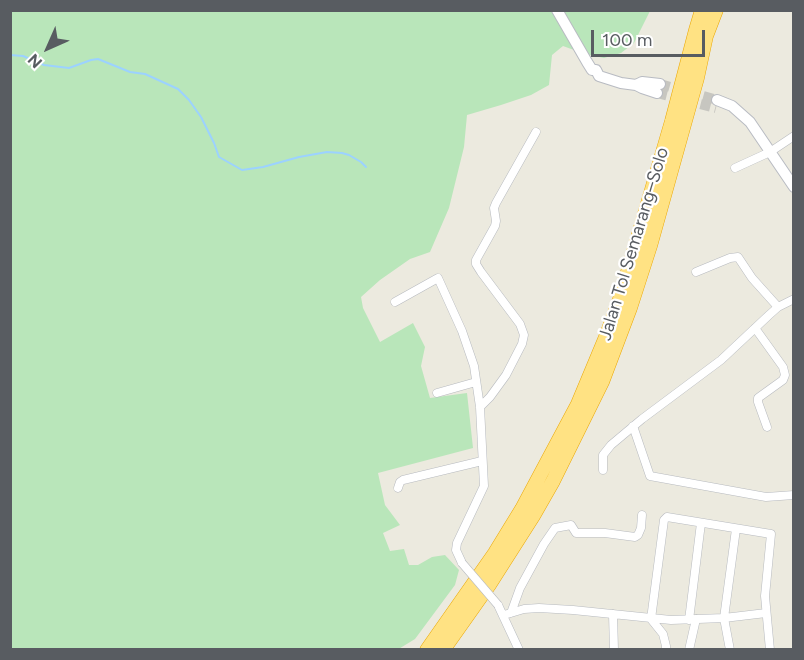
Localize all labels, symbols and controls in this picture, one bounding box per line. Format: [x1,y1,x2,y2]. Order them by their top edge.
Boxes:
north arrow [18,18,78,78]
scale bar [594,18,708,56]
text: 100 m [602,29,652,51]
text: N [24,50,46,72]
street label: Jalan Tol Semarang–Solo [594,145,674,343]

